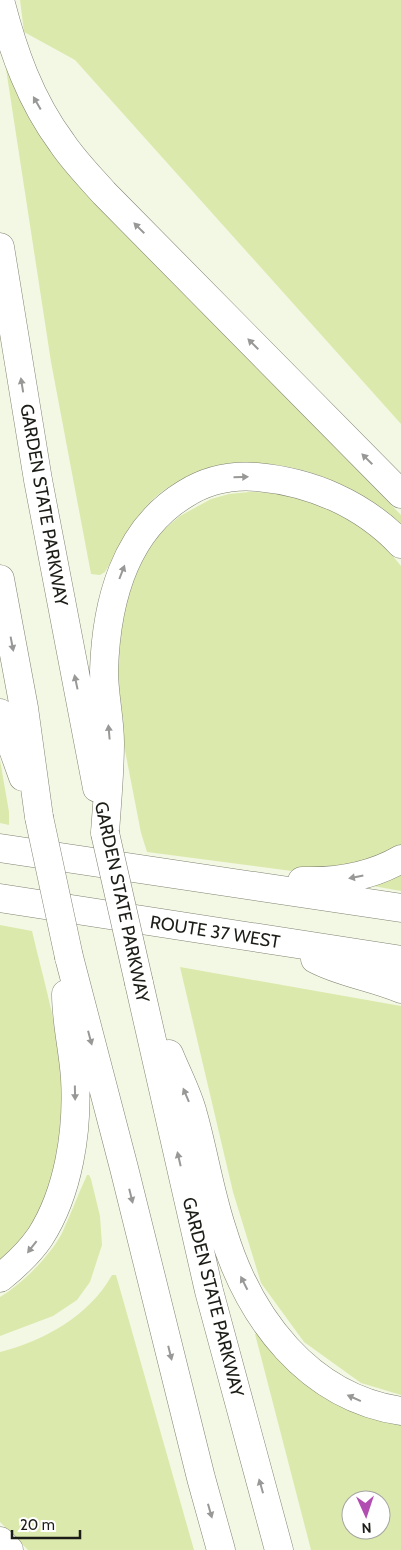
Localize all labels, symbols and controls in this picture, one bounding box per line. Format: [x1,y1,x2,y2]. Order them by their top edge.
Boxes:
one-way arrow [32,96,41,109]
one-way arrow [133,222,145,234]
one-way arrow [247,338,259,350]
one-way arrow [18,376,26,392]
street label: GARDEN STATE PARKWAY [15,402,73,609]
one-way arrow [361,454,373,466]
one-way arrow [234,472,250,480]
one-way arrow [118,564,126,579]
one-way arrow [8,636,16,651]
one-way arrow [72,674,80,690]
one-way arrow [105,724,113,740]
street label: GARDEN STATE PARKWAY [90,799,154,1005]
one-way arrow [348,873,364,881]
street label: ROUTE 37 WEST [148,911,282,953]
one-way arrow [86,1031,94,1046]
one-way arrow [71,1085,79,1101]
one-way arrow [182,1087,190,1102]
one-way arrow [175,1151,183,1166]
one-way arrow [127,1188,135,1203]
street label: GARDEN STATE PARKWAY [178,1195,249,1400]
one-way arrow [27,1240,37,1254]
one-way arrow [240,1276,248,1291]
one-way arrow [166,1346,174,1361]
one-way arrow [347,1394,361,1402]
one-way arrow [256,1479,264,1494]
north arrow [341,1490,391,1540]
one-way arrow [207,1503,215,1518]
scale bar [12,1508,80,1540]
text: 20 m [20,1516,55,1534]
text: N [361,1519,372,1537]

